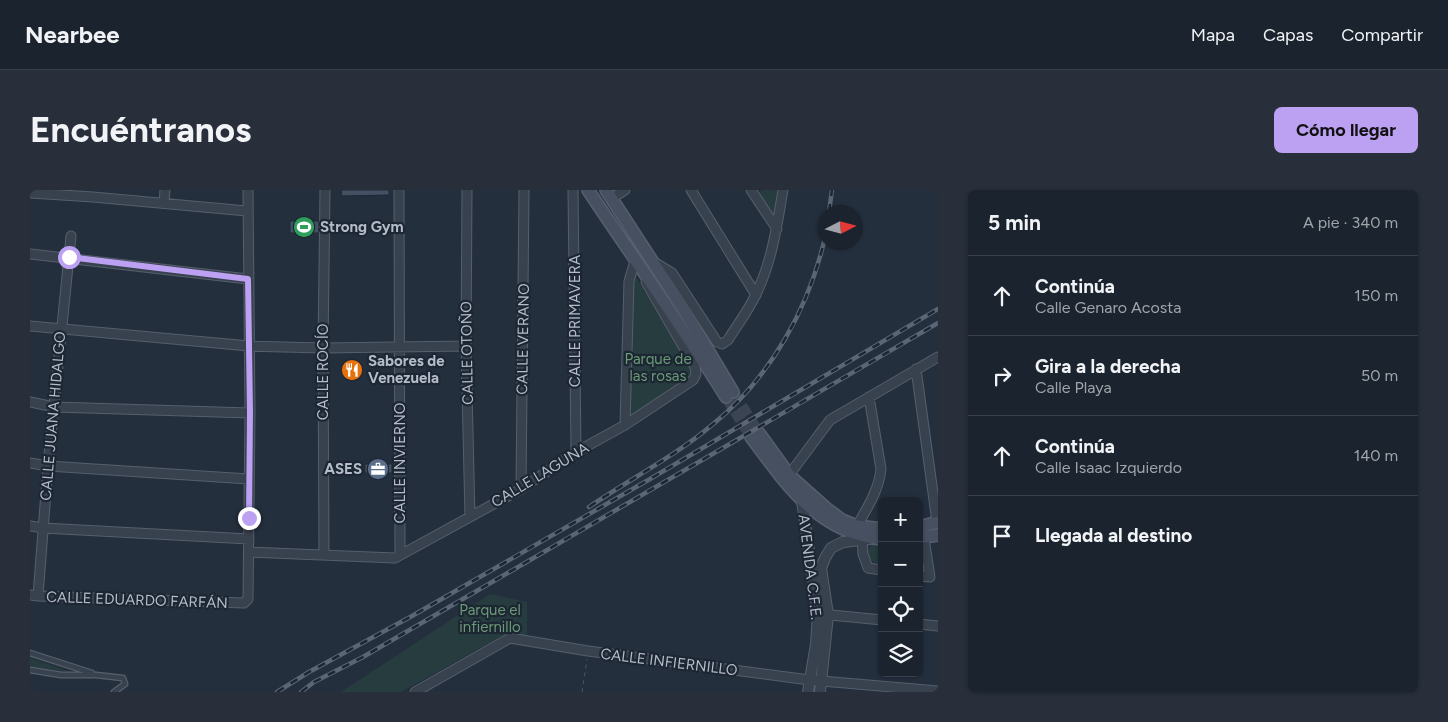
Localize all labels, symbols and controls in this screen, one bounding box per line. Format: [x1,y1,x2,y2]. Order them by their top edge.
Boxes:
text: Nearbee [25,20,120,49]
text: Mapa [1191,24,1235,46]
text: Capas [1263,24,1313,46]
text: Compartir [1341,24,1423,46]
button: Cómo llegar [1274,107,1418,153]
text: Encuéntranos [30,109,251,151]
north arrow [818,205,863,250]
text: 5 min [988,210,1041,235]
text: A pie · 340 m [1303,213,1398,232]
sports icon: Strong Gym [292,215,316,239]
place label: Strong Gym [320,218,404,236]
route start [58,246,81,269]
street label: CALLE PRIMAVERA [566,255,584,387]
text: Continúa [1035,275,1115,298]
icon: ahead [988,282,1016,310]
street label: CALLE VERANO [513,283,533,395]
text: 150 m [1354,286,1398,305]
text: Calle Genaro Acosta [1035,298,1181,317]
street label: CALLE OTOÑO [457,301,477,405]
street label: CALLE ROCÍO [314,324,332,420]
street label: CALLE JUANA HIDALGO [37,331,69,501]
park label: Parque de las rosas [624,350,692,385]
place label: Sabores de Venezuela [368,352,445,387]
text: Gira a la derecha [1035,355,1181,378]
restaurant icon: Sabores de Venezuela [340,358,364,382]
icon: right [988,362,1016,390]
text: 50 m [1361,366,1398,385]
text: Calle Playa [1035,378,1112,397]
street label: CALLE INVIERNO [391,403,409,523]
text: Continúa [1035,435,1115,458]
street label: CALLE LAGUNA [488,439,592,511]
icon: ahead [988,442,1016,470]
text: 140 m [1354,446,1398,465]
office icon: ASES [366,457,390,481]
text: Calle Isaac Izquierdo [1035,458,1182,477]
place label: ASES [324,460,362,478]
map controls [878,497,923,677]
button: + [878,497,923,542]
route end [238,507,261,530]
street label: AVENIDA C.F.E. [795,513,825,621]
icon: arrive [988,522,1016,550]
text: Llegada al destino [1035,524,1192,547]
button: − [878,542,923,587]
button: locate [878,587,923,632]
street label: CALLE EDUARDO FARFÁN [46,588,228,612]
park label: Parque el infiernillo [459,601,521,636]
button: layers [878,632,923,677]
street label: CALLE INFIERNILLO [599,645,739,679]

